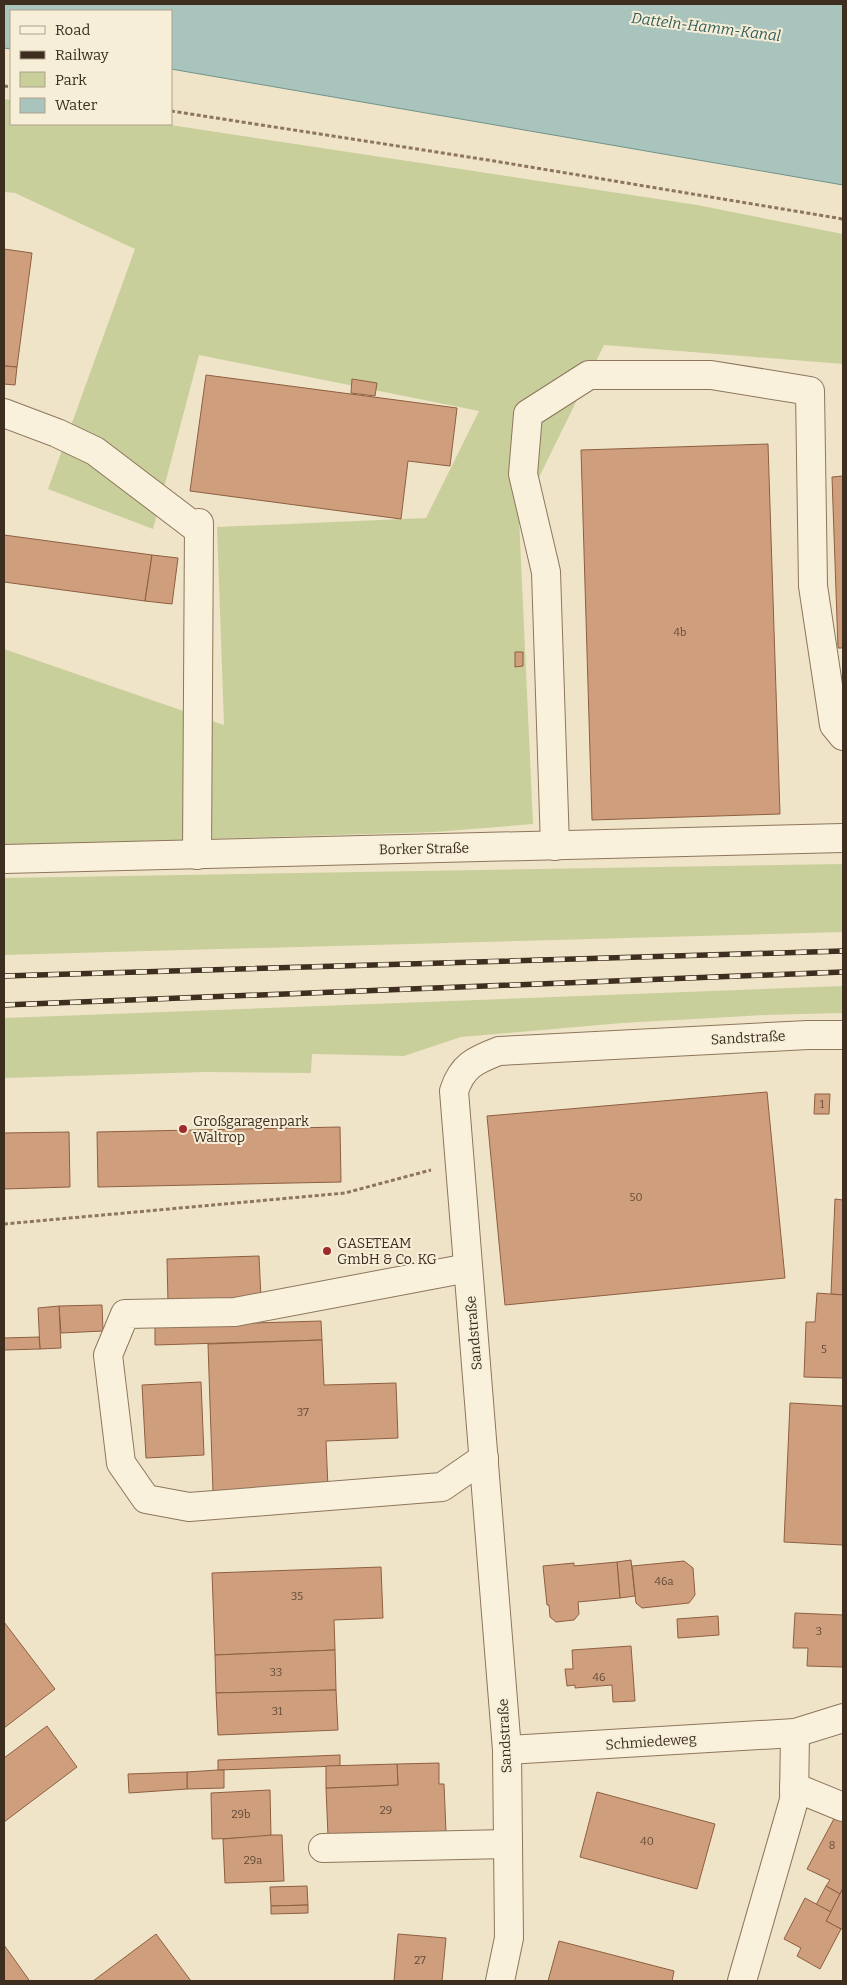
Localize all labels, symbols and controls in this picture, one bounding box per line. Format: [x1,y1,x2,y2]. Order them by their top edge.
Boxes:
water label: Datteln-Hamm-Kanal [630,9,782,45]
legend [10,10,172,125]
text: Road [55,21,90,39]
text: Railway [55,46,109,64]
text: Park [55,71,87,89]
text: Water [55,96,98,114]
house number: 4b [674,626,686,639]
street label: Borker Straße [379,840,469,858]
street label: Sandstraße [710,1028,786,1048]
house number: 1 [820,1098,825,1111]
place label: Großgaragenpark Waltrop [193,1113,309,1146]
marker: Großgaragenpark Waltrop [177,1123,189,1135]
house number: 50 [630,1191,642,1204]
place label: GASETEAM GmbH & Co. KG [337,1235,437,1268]
marker: GASETEAM GmbH & Co. KG [321,1245,333,1257]
street label: Sandstraße [462,1295,486,1371]
house number: 5 [821,1343,827,1356]
house number: 37 [297,1406,309,1419]
house number: 46a [655,1575,673,1588]
house number: 35 [291,1590,303,1603]
house number: 3 [816,1625,822,1638]
house number: 33 [270,1666,282,1679]
house number: 46 [593,1671,605,1684]
street label: Sandstraße [495,1698,515,1774]
house number: 31 [272,1705,283,1718]
street label: Schmiedeweg [605,1730,697,1754]
house number: 29 [380,1804,392,1817]
house number: 29b [232,1808,250,1821]
house number: 40 [640,1835,654,1848]
house number: 8 [829,1839,835,1852]
house number: 29a [244,1854,262,1867]
house number: 27 [414,1954,426,1967]

